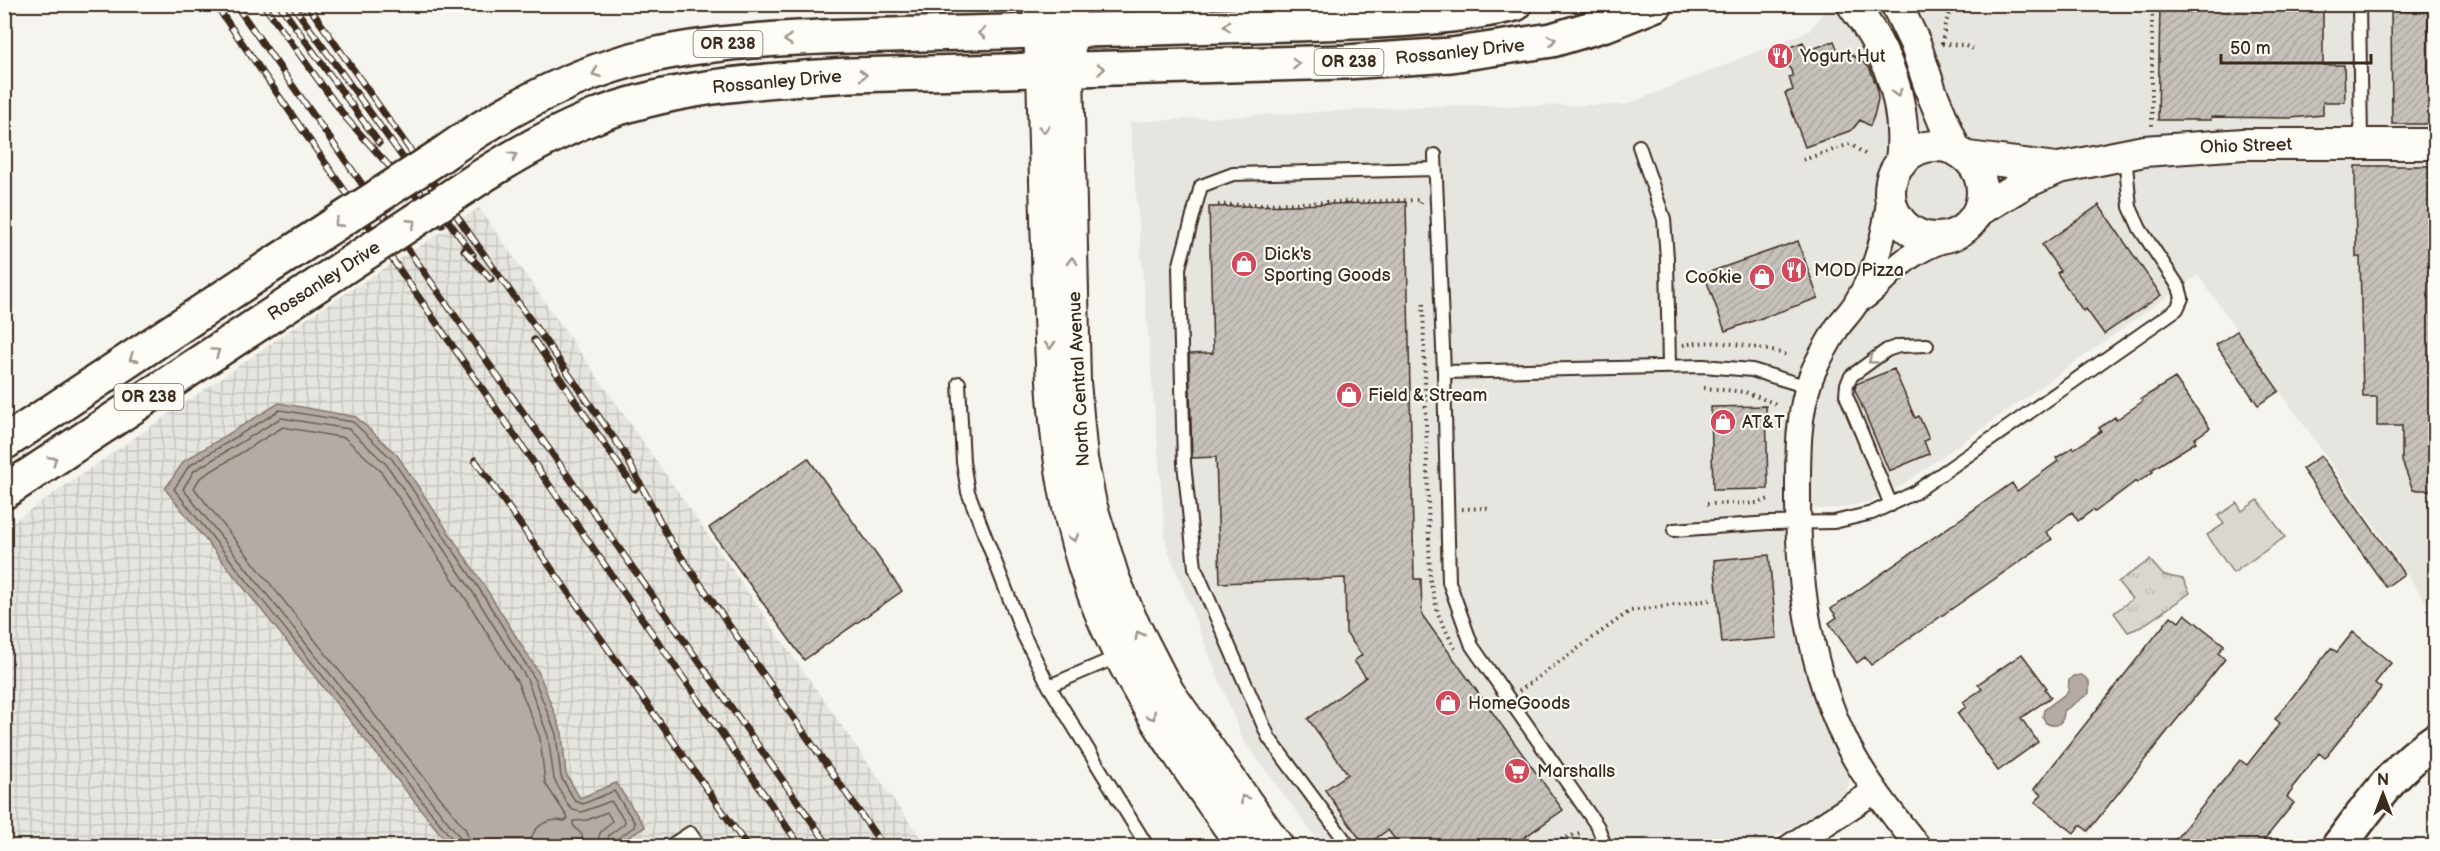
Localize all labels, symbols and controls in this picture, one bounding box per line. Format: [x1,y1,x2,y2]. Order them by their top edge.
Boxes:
one-way arrow [1222,20,1231,33]
one-way arrow [978,27,987,39]
scale bar [2221,27,2371,65]
road number: OR 238 [694,31,762,57]
one-way arrow [783,33,792,46]
one-way arrow [1547,34,1557,47]
street label: Rossanley Drive [1394,35,1526,69]
text: 50 m [2230,38,2271,59]
restaurant icon: Yogurt Hut [1765,41,1795,71]
place label: Yogurt Hut [1799,46,1886,67]
road number: OR 238 [1314,49,1384,75]
one-way arrow [1291,57,1300,70]
one-way arrow [1096,63,1105,75]
one-way arrow [591,66,602,78]
street label: Rossanley Drive [711,66,843,98]
one-way arrow [858,69,867,81]
one-way arrow [1890,88,1902,98]
one-way arrow [1038,125,1050,134]
street label: Ohio Street [2200,134,2293,158]
one-way arrow [507,152,517,163]
one-way arrow [334,215,344,227]
one-way arrow [406,218,416,230]
street label: Rossanley Drive [264,237,384,325]
place label: Dick's Sporting Goods [1264,244,1391,286]
shop icon: Dick's Sporting Goods [1229,249,1259,279]
restaurant icon: MOD Pizza [1779,255,1809,285]
one-way arrow [1066,256,1079,265]
place label: MOD Pizza [1814,260,1904,281]
shop icon: Cookie [1747,262,1777,292]
place label: Cookie [1685,267,1742,288]
street label: North Central Avenue [1064,290,1094,467]
one-way arrow [1044,341,1056,350]
one-way arrow [209,348,220,359]
one-way arrow [129,350,139,362]
one-way arrow [1868,353,1879,364]
shop icon: Field & Stream [1334,380,1364,410]
road number: OR 238 [114,384,184,410]
place label: Field & Stream [1368,385,1487,406]
shop icon: AT&T [1708,407,1738,437]
place label: AT&T [1742,412,1785,433]
one-way arrow [46,456,57,467]
one-way arrow [1067,532,1079,543]
one-way arrow [1135,630,1147,641]
shop icon: HomeGoods [1433,688,1463,718]
place label: HomeGoods [1468,693,1570,714]
one-way arrow [1145,709,1156,720]
supermarket icon: Marshalls [1502,756,1532,786]
place label: Marshalls [1537,761,1615,782]
north arrow [2353,764,2413,824]
text: N [2377,771,2389,790]
one-way arrow [1240,794,1251,805]

